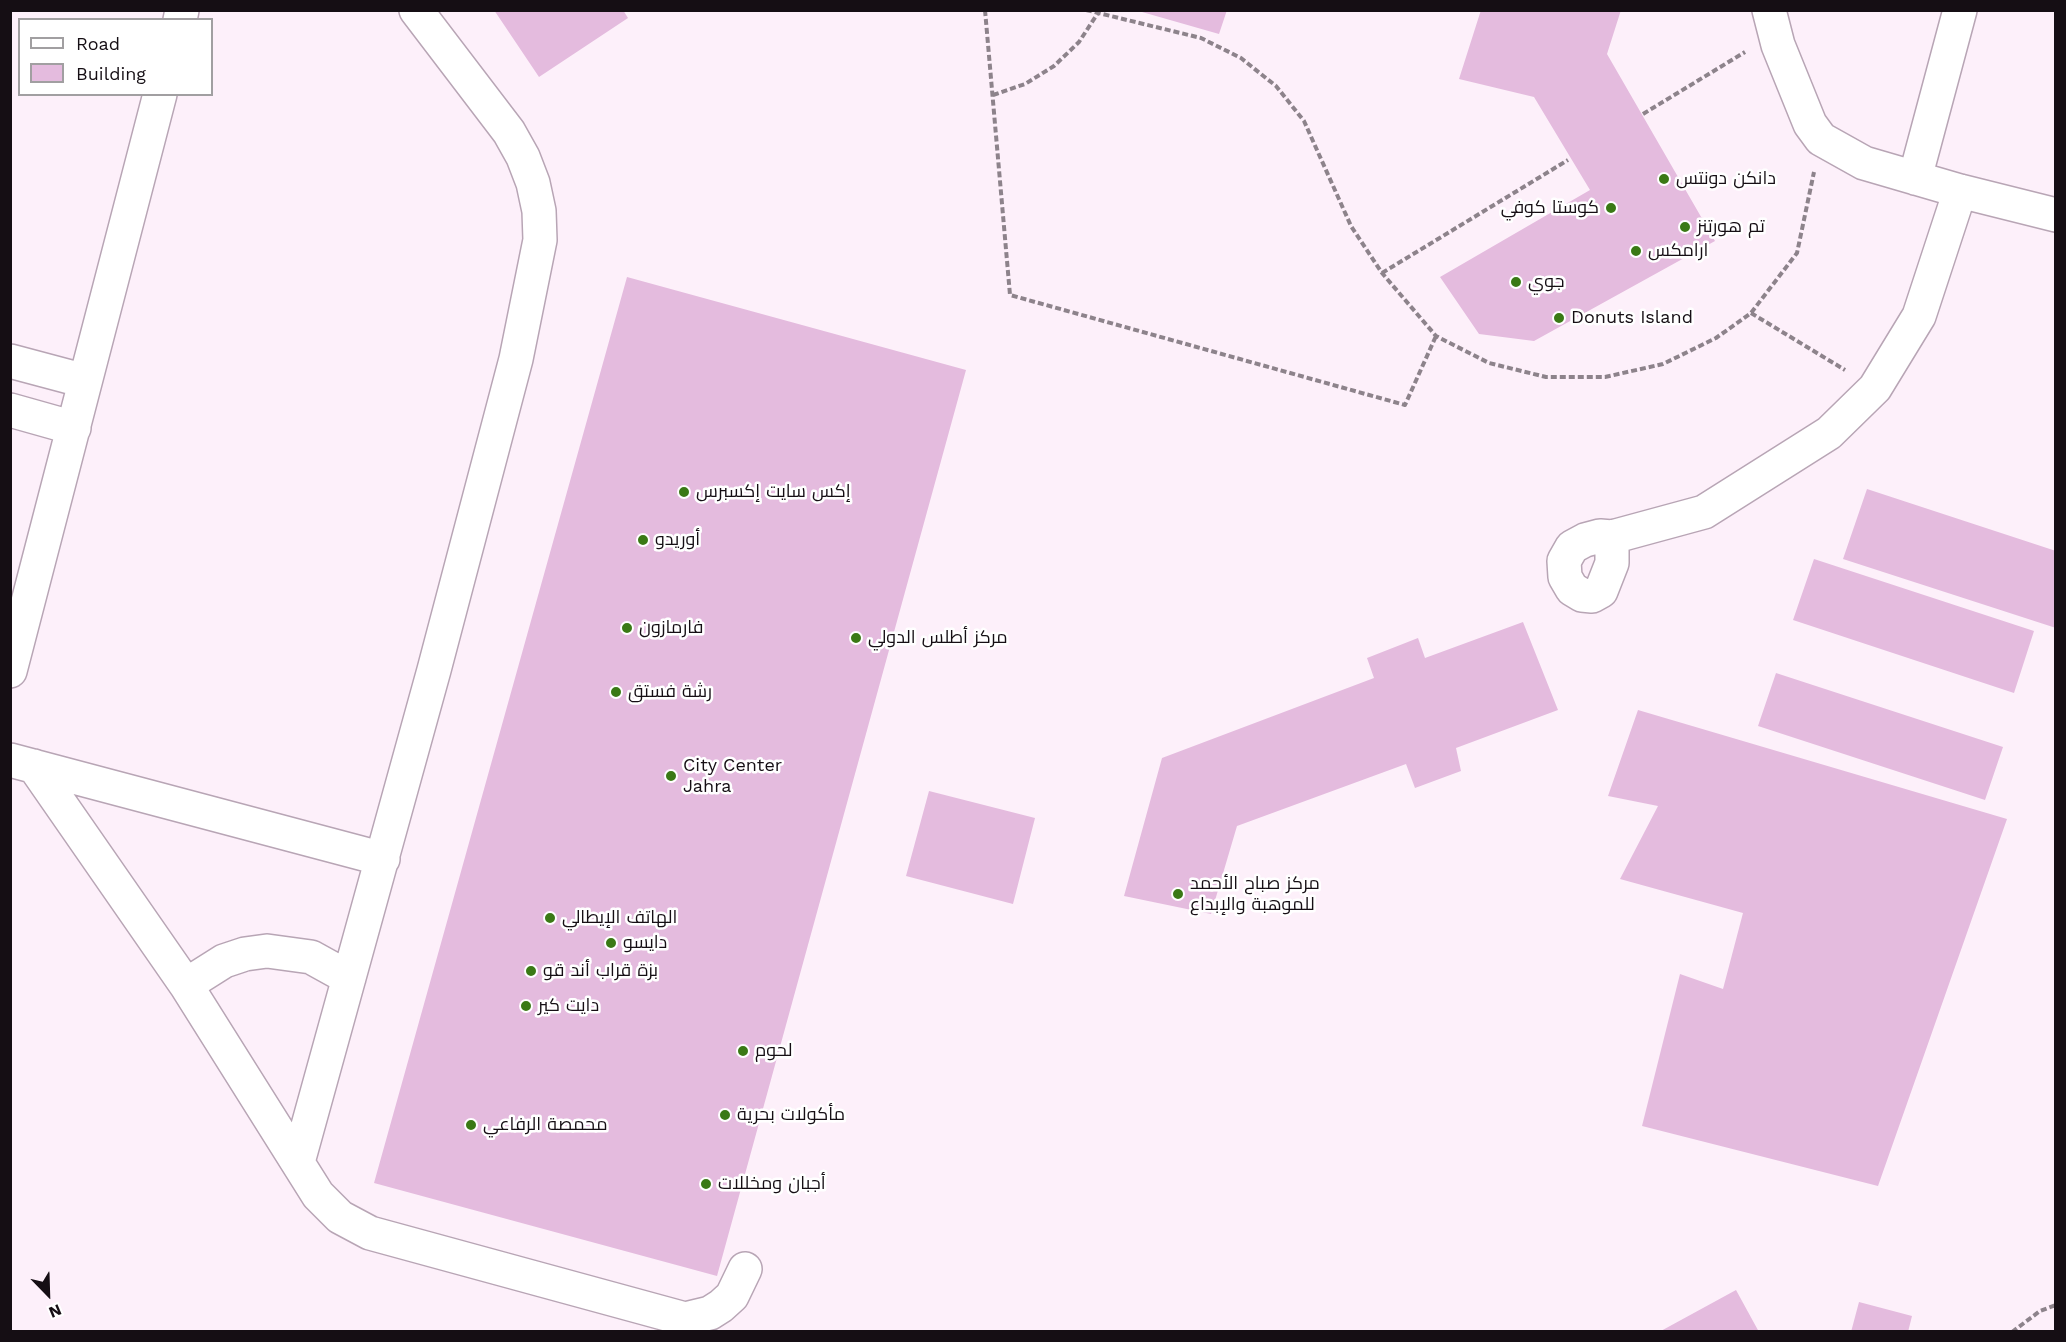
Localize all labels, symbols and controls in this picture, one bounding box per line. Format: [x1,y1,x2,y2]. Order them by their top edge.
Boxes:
legend [18,18,213,96]
text: Road [76,33,120,54]
text: Building [76,63,146,84]
place label: دانكن دونتس [1676,168,1776,190]
marker: دانكن دونتس [1657,172,1671,186]
place label: كوستا كوفي [1501,197,1599,219]
marker: كوستا كوفي [1604,201,1618,215]
place label: تم هورتنز [1697,216,1765,238]
marker: تم هورتنز [1678,220,1692,234]
place label: ارامكس [1648,240,1708,262]
marker: ارامكس [1629,244,1643,258]
place label: جوي [1528,271,1565,293]
marker: جوي [1509,275,1523,289]
place label: Donuts Island [1571,307,1693,329]
marker: Donuts Island [1552,311,1566,325]
place label: إكس سايت إكسبرس [696,481,851,503]
marker: إكس سايت إكسبرس [677,485,691,499]
place label: أوريدو [655,529,700,551]
marker: أوريدو [636,533,650,547]
place label: فارمازون [639,617,703,639]
marker: فارمازون [620,621,634,635]
place label: مركز أطلس الدولي [868,627,1008,649]
marker: مركز أطلس الدولي [849,631,863,645]
place label: رشة فستق [628,681,712,703]
marker: رشة فستق [609,685,623,699]
place label: City Center Jahra [683,755,782,798]
marker: City Center Jahra [664,769,678,783]
place label: مركز صباح الأحمد للموهبة والإبداع [1190,873,1320,916]
marker: مركز صباح الأحمد للموهبة والإبداع [1171,887,1185,901]
place label: الهاتف الإيطالي [562,907,677,929]
marker: الهاتف الإيطالي [543,911,557,925]
place label: دايسو [623,932,667,954]
marker: دايسو [604,936,618,950]
place label: بزة قراب أند قو [543,960,658,982]
marker: بزة قراب أند قو [524,964,538,978]
place label: دايت كير [538,995,599,1017]
marker: دايت كير [519,999,533,1013]
place label: لحوم [755,1040,792,1062]
marker: لحوم [736,1044,750,1058]
place label: مأكولات بحرية [737,1104,845,1126]
marker: مأكولات بحرية [718,1108,732,1122]
place label: محمصة الرفاعي [483,1114,607,1136]
marker: محمصة الرفاعي [464,1118,478,1132]
place label: أجبان ومخللات [718,1173,826,1195]
marker: أجبان ومخللات [699,1177,713,1191]
north arrow [18,1264,78,1324]
text: N [46,1300,64,1322]

